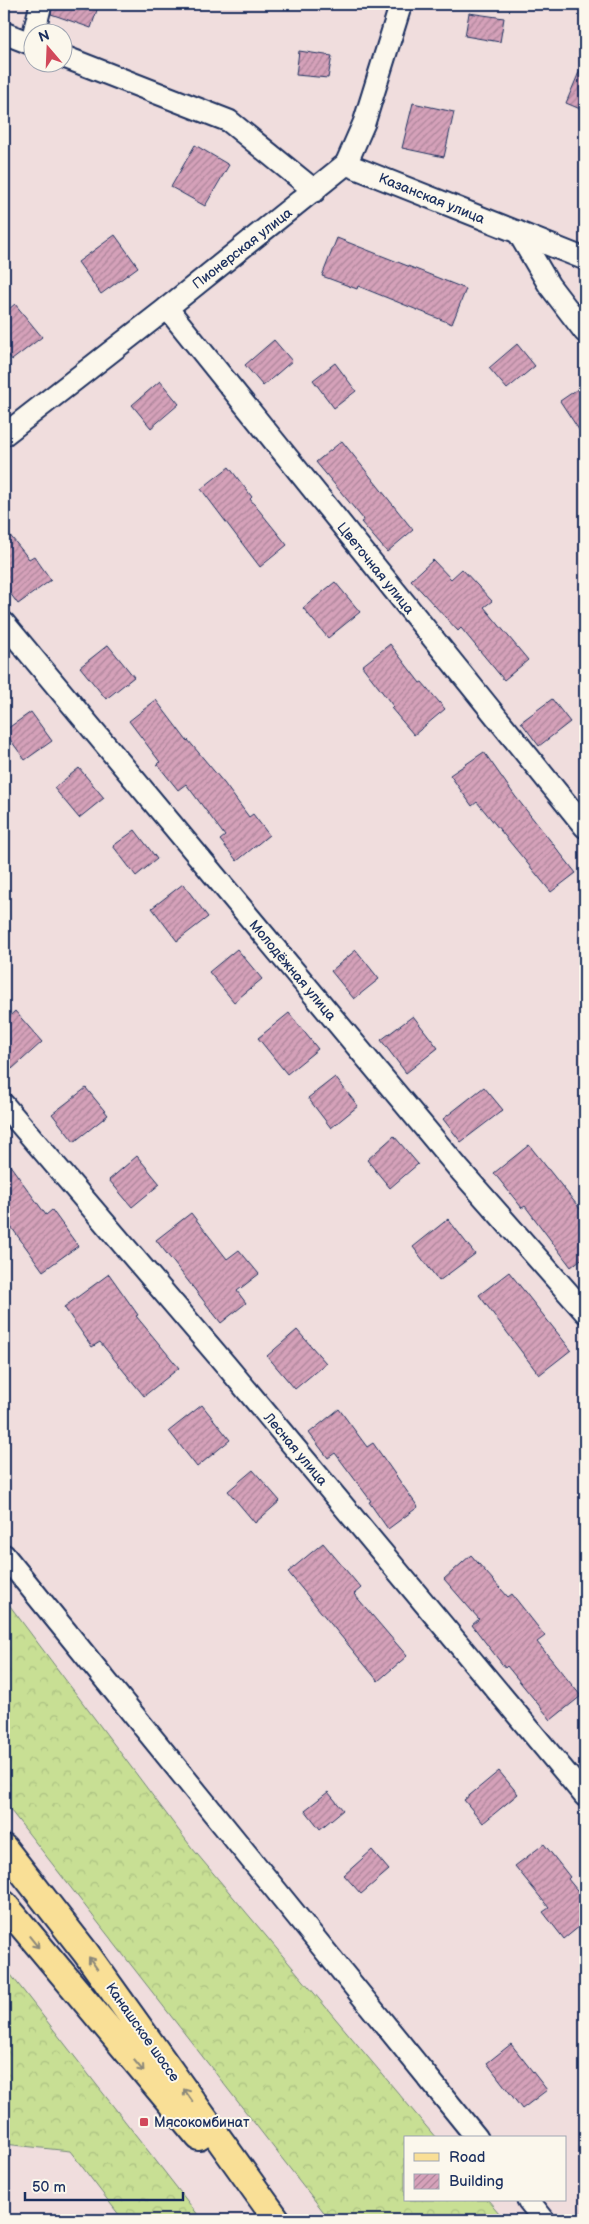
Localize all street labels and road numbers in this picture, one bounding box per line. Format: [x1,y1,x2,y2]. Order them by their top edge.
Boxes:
street label: Казанская улица [376,169,488,228]
street label: Пионерская улица [189,204,296,293]
street label: Цветочная улица [333,519,418,618]
street label: Молодёжная улица [246,917,340,1025]
street label: Лесная улица [260,1409,332,1490]
street label: Канашское шоссе [102,1980,183,2085]

